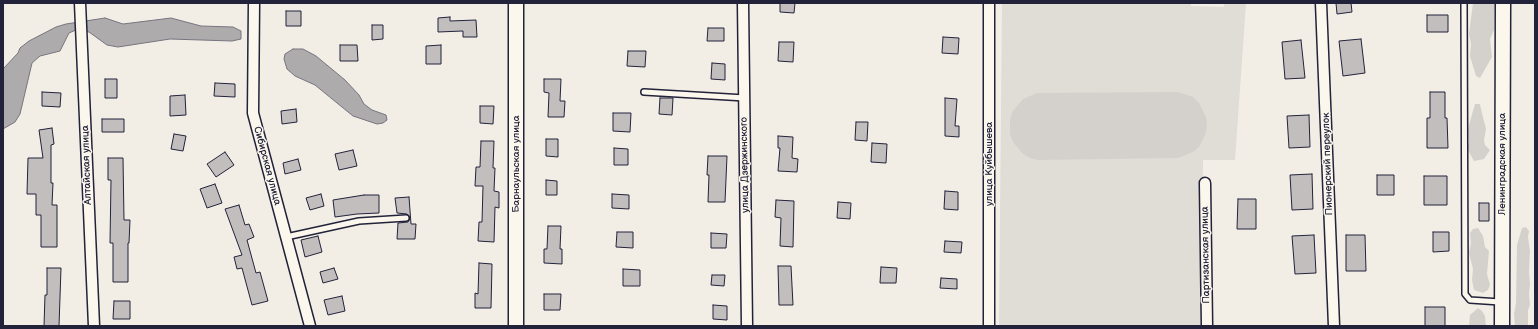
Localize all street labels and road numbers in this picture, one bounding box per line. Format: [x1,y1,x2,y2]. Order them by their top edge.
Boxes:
street label: Пионерский переулок [1320,112,1336,216]
street label: Ленинградская улица [1496,113,1508,215]
street label: Барнаульская улица [510,115,522,213]
street label: улица Дзержинского [738,117,752,213]
street label: улица Куйбышева [983,122,995,206]
street label: Алтайская улица [80,125,94,205]
street label: Сибирская улица [251,125,283,207]
street label: Партизанская улица [1199,206,1213,304]

